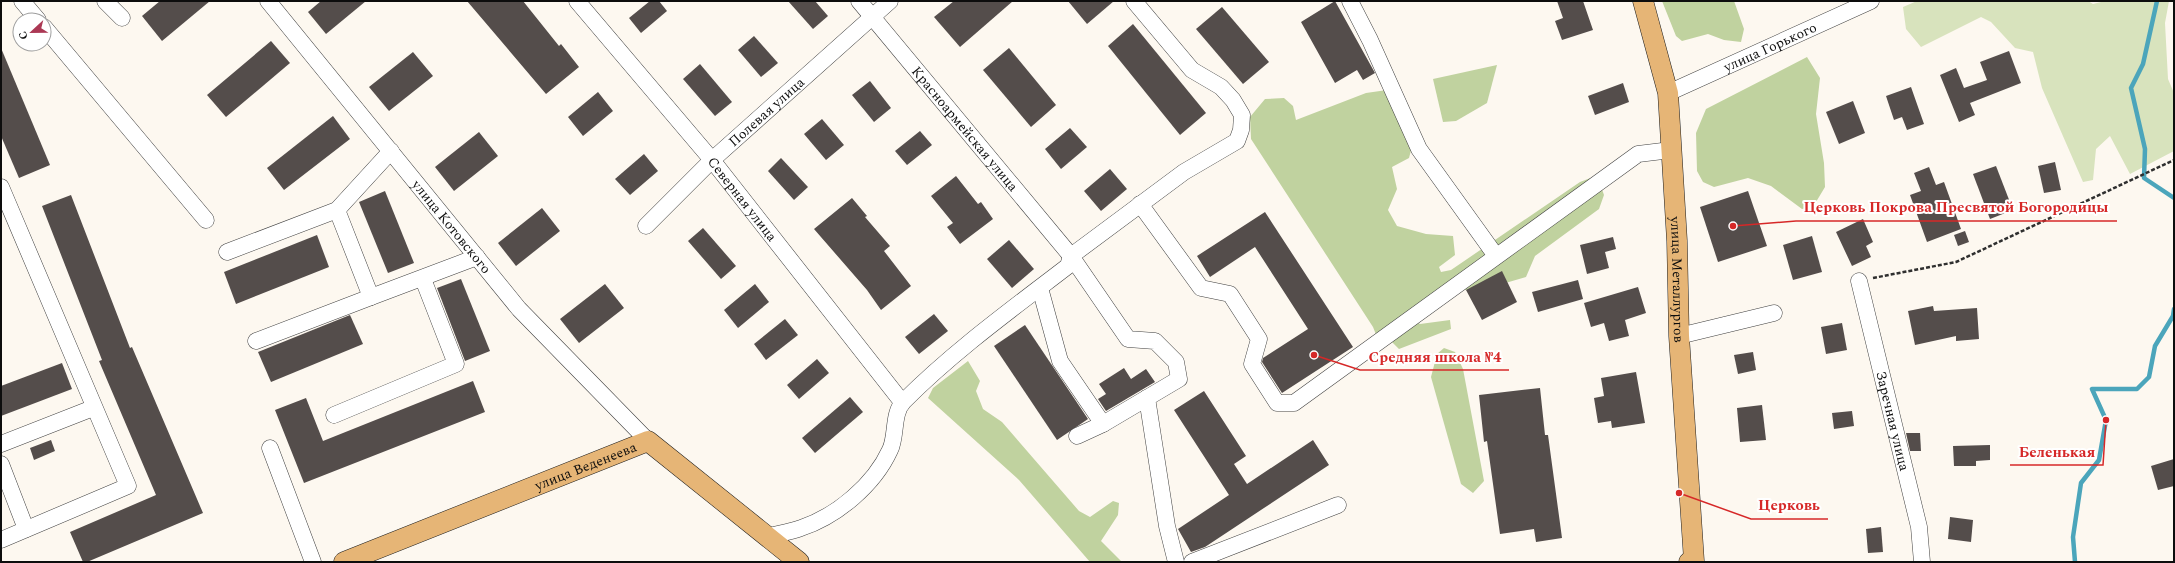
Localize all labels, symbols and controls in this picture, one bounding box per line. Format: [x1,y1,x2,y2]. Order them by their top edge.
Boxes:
north arrow [12,12,52,52]
street label: улица Горького [1719,17,1820,78]
text: С [14,29,33,42]
street label: Красноармейская улица [906,62,1023,196]
street label: Полевая улица [724,72,809,152]
street label: Северная улица [702,152,782,246]
street label: улица Котовского [406,175,496,278]
callout: Церковь Покрова Пресвятой Богородицы [1796,194,2117,221]
text: Церковь Покрова Пресвятой Богородицы [1804,196,2108,219]
street label: улица Металлургов [1664,215,1689,343]
callout: Средняя школа №4 [1360,343,1509,370]
text: Средняя школа №4 [1369,346,1502,369]
street label: Заречная улица [1870,369,1915,473]
street label: улица Веденеева [531,437,640,496]
callout: Беленькая [2010,438,2103,465]
text: Беленькая [2019,441,2096,464]
callout: Церковь [1751,492,1828,519]
text: Церковь [1758,494,1820,517]

